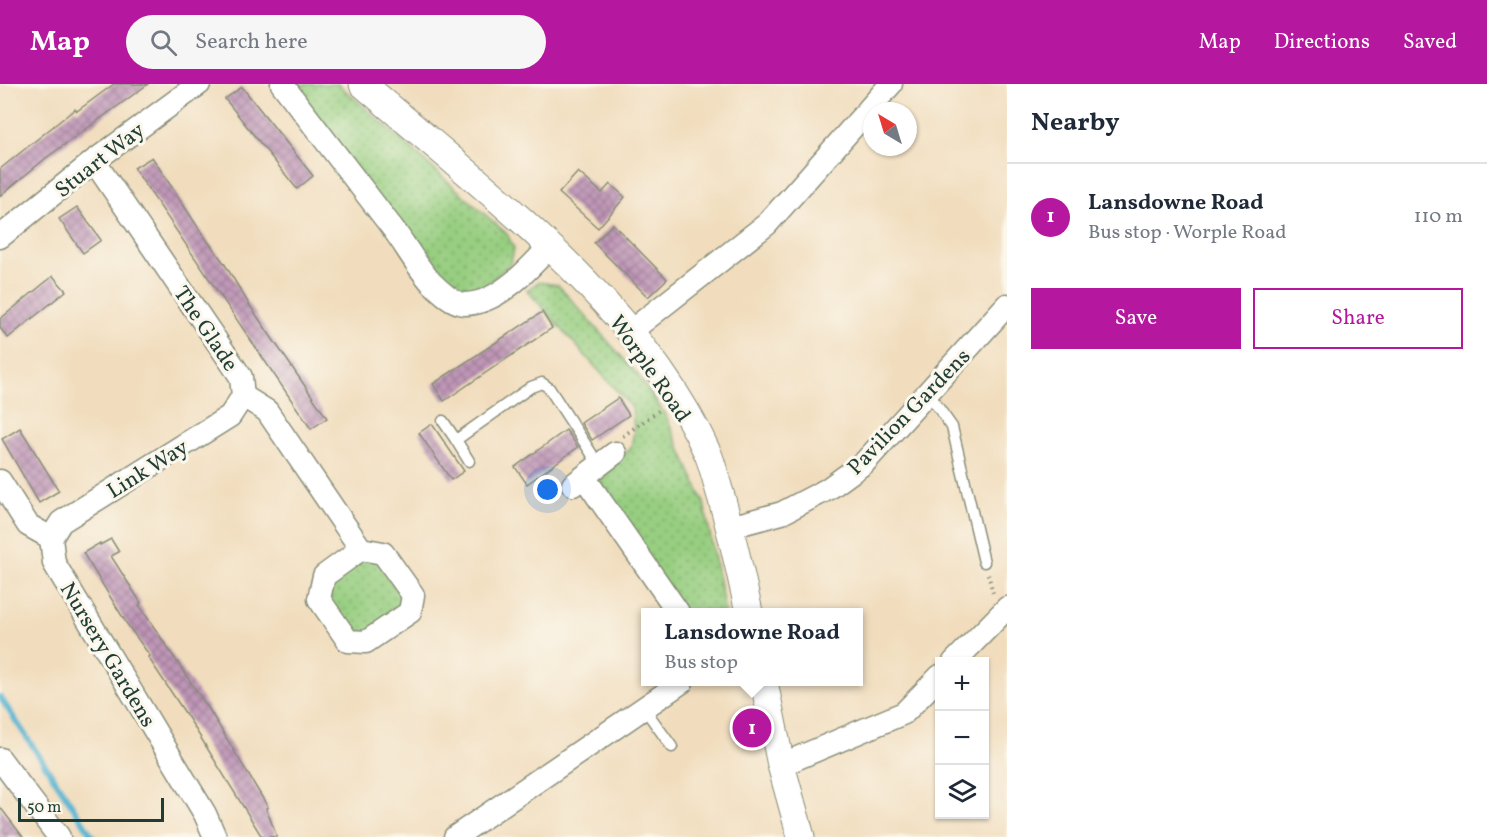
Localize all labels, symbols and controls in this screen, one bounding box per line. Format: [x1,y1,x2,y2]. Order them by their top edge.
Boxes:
search box [126,15,546,69]
text: Map [30,23,90,62]
icon: search [147,26,180,59]
text: Search here [195,27,308,58]
text: Map [1199,28,1241,57]
text: Directions [1274,28,1370,57]
text: Saved [1403,28,1457,57]
north arrow [863,102,917,156]
text: Nearby [1031,105,1120,141]
street label: Stuart Way [49,116,152,206]
text: Lansdowne Road [1088,188,1264,219]
text: 1 [1046,203,1055,231]
text: 110 m [1414,203,1463,231]
text: Bus stop · Worple Road [1088,219,1286,247]
street label: The Glade [165,281,245,378]
button: Save [1031,288,1241,349]
button: Share [1253,288,1463,349]
street label: Worple Road [600,309,697,429]
street label: Pavilion Gardens [841,342,978,483]
street label: Link Way [102,433,195,507]
your location [533,475,562,504]
street label: Nursery Gardens [51,577,162,734]
popup [641,608,863,686]
text: Lansdowne Road [664,618,840,649]
text: Bus stop [664,649,738,677]
map controls [935,657,989,819]
button: + [935,657,989,711]
pin: 1 [732,706,771,750]
button: − [935,711,989,765]
button: layers [935,765,989,819]
scale bar [18,795,164,822]
text: 50 m [27,797,61,819]

